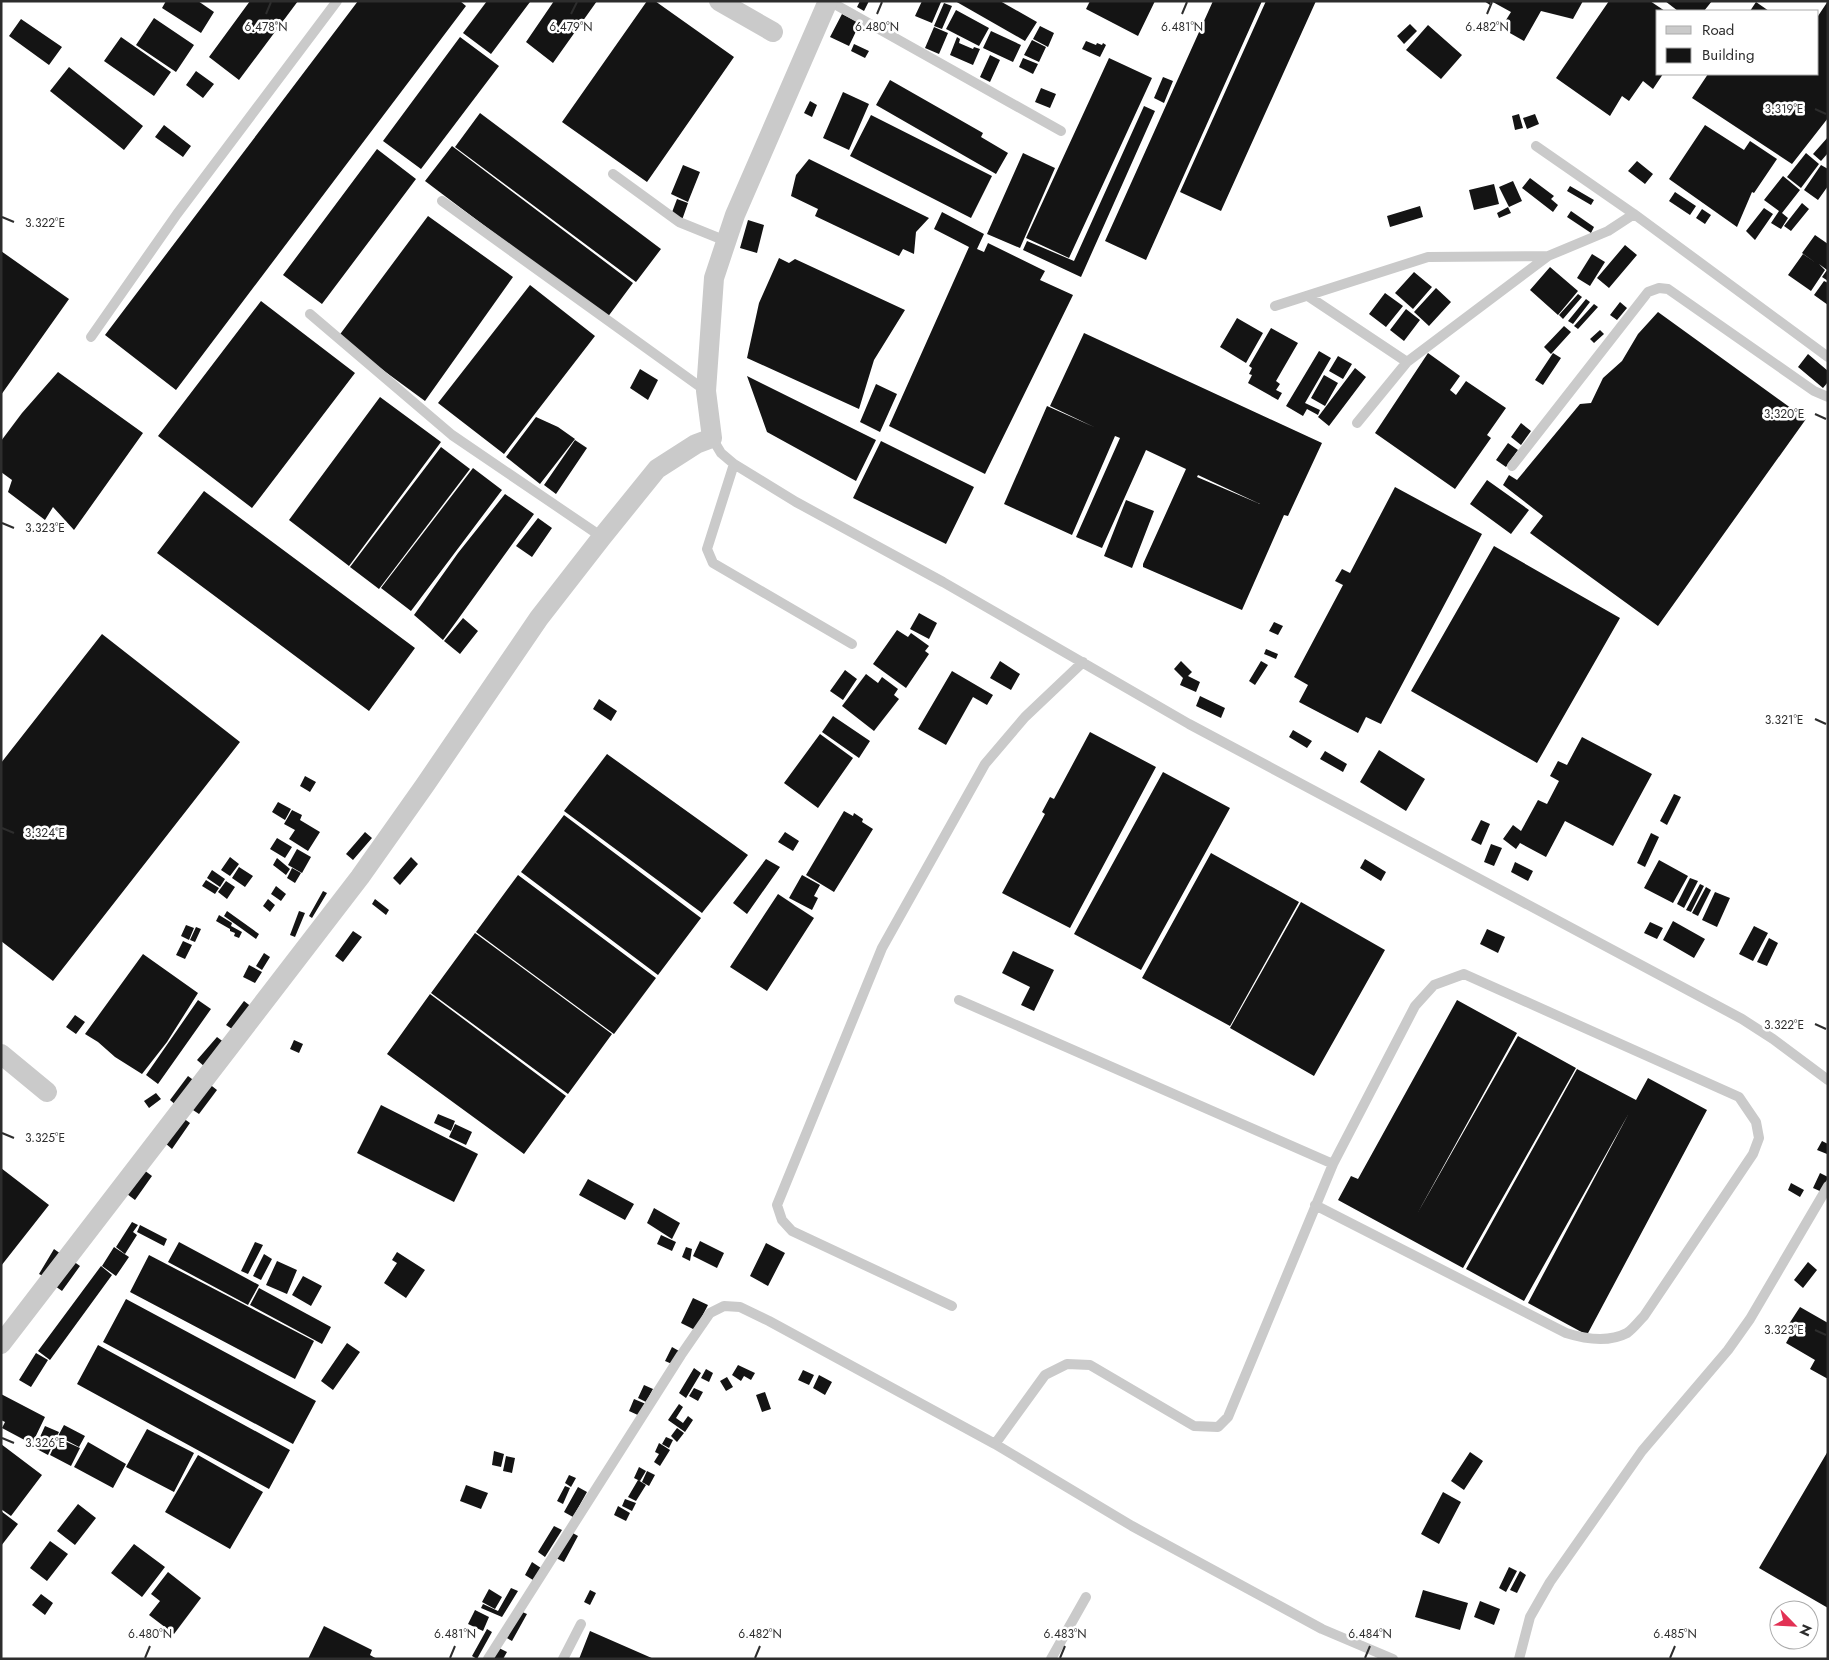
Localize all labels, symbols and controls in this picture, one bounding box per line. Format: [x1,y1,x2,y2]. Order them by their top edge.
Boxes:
legend [1656,10,1819,75]
text: 6.478°N [245,18,288,36]
text: 6.479°N [549,18,593,36]
text: 6.480°N [855,18,899,36]
text: 6.481°N [1161,18,1203,36]
text: 6.482°N [1465,18,1509,36]
text: Road [1702,19,1734,41]
text: Building [1702,44,1754,66]
text: 3.319°E [1765,100,1803,118]
text: 3.322°E [25,214,65,232]
text: 3.320°E [1764,405,1804,423]
text: 3.323°E [25,519,65,537]
text: 3.321°E [1765,711,1803,729]
text: 3.324°E [25,824,65,842]
text: 3.322°E [1764,1016,1804,1034]
text: 3.325°E [25,1129,65,1147]
text: 3.323°E [1764,1321,1804,1339]
text: 3.326°E [25,1434,65,1452]
north arrow [1769,1600,1819,1650]
text: N [1794,1621,1817,1639]
text: 6.480°N [128,1625,172,1643]
text: 6.481°N [434,1625,476,1643]
text: 6.482°N [738,1625,782,1643]
text: 6.483°N [1043,1625,1087,1643]
text: 6.484°N [1348,1625,1392,1643]
text: 6.485°N [1653,1625,1697,1643]

